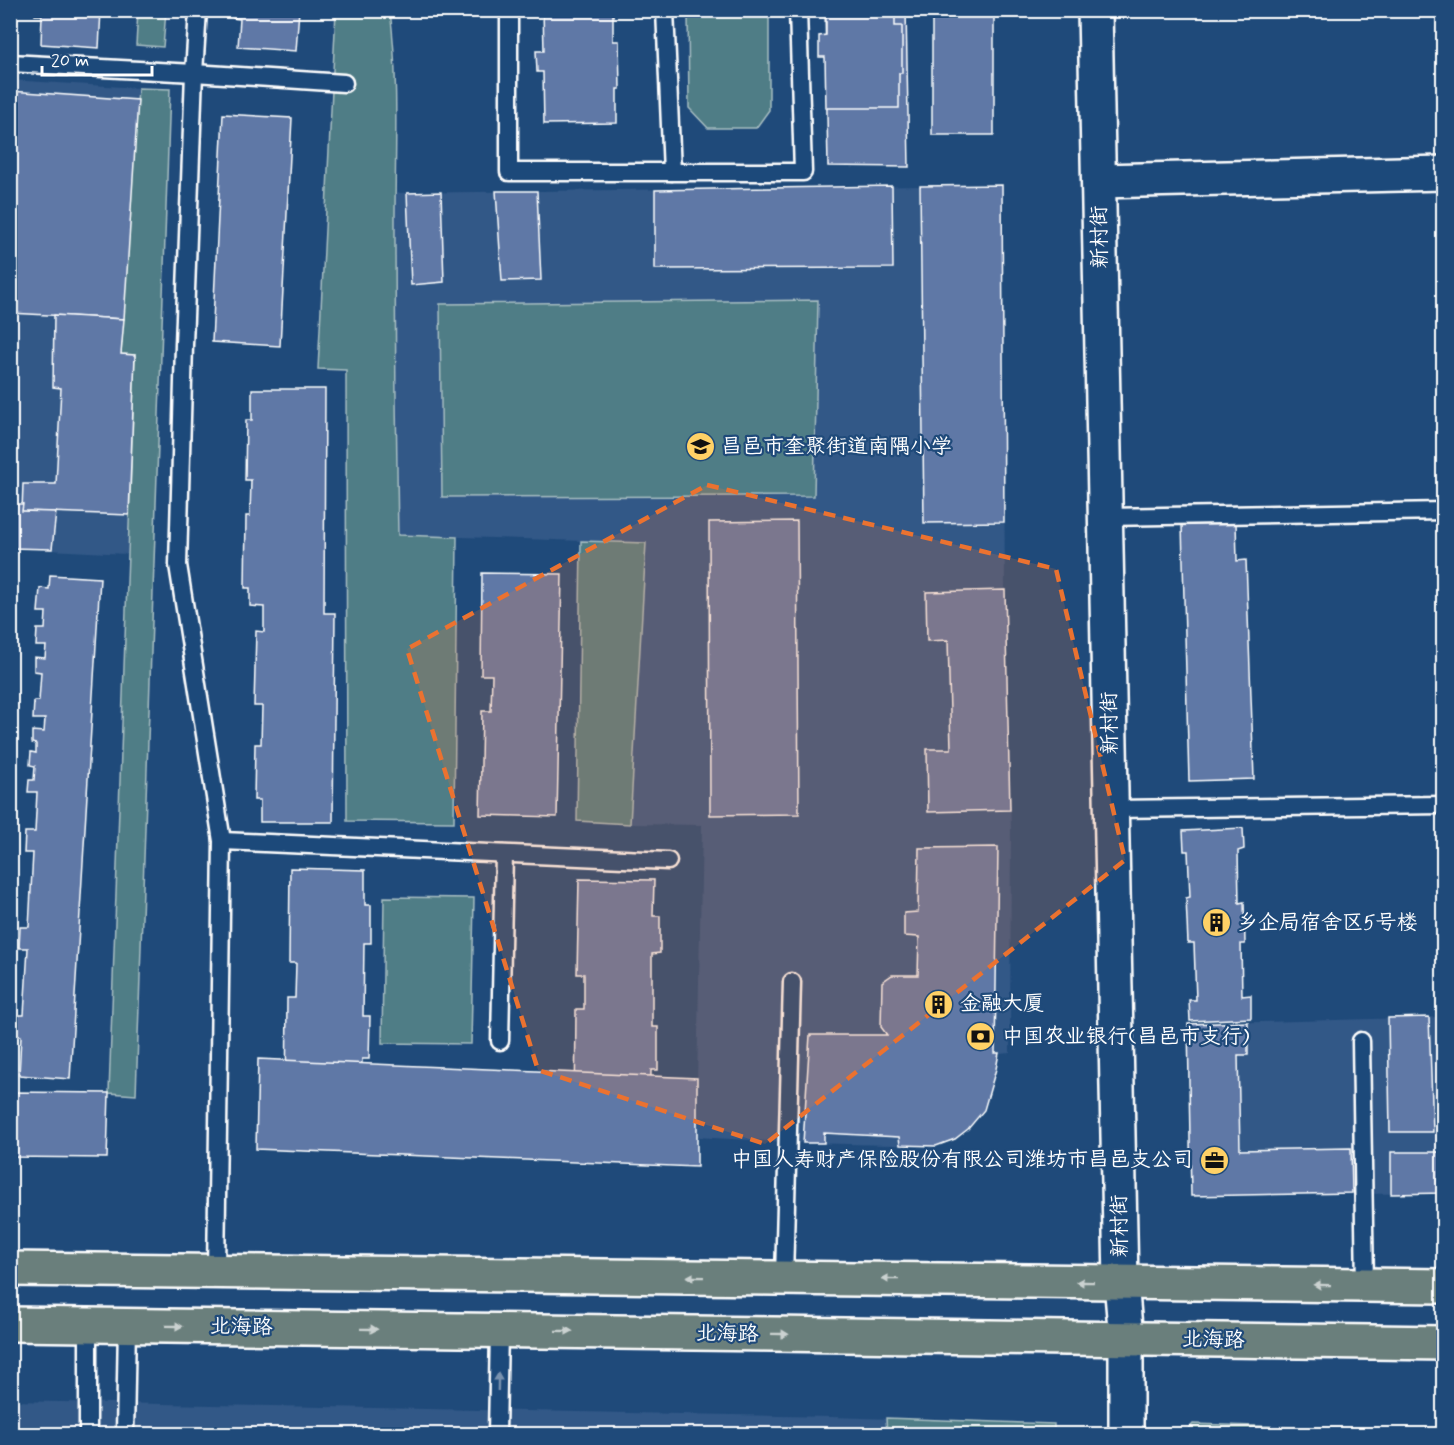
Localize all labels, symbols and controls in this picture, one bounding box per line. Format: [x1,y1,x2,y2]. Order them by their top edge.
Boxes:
scale bar [42,39,152,77]
text: 20 m [51,49,89,73]
street label: 新村街 [1085,205,1115,269]
school or university icon: 昌邑市奎聚街道南隅小学 [684,431,716,463]
place label: 昌邑市奎聚街道南隅小学 [721,433,952,461]
street label: 新村街 [1095,691,1125,755]
building icon: 乡企局宿舍区5号楼 [1200,907,1232,939]
place label: 乡企局宿舍区5号楼 [1237,909,1418,937]
building icon: 金融大厦 [923,988,955,1020]
place label: 金融大厦 [960,990,1044,1018]
bank icon: 中国农业银行(昌邑市支行) [965,1021,997,1053]
place label: 中国农业银行(昌邑市支行) [1002,1023,1250,1051]
office icon: 中国人寿财产保险股份有限公司潍坊市昌邑支公司 [1198,1144,1230,1176]
place label: 中国人寿财产保险股份有限公司潍坊市昌邑支公司 [731,1146,1193,1174]
street label: 新村街 [1105,1194,1135,1258]
one-way arrow [686,1272,705,1282]
one-way arrow [881,1275,900,1284]
one-way arrow [1076,1277,1095,1287]
one-way arrow [1313,1280,1332,1290]
street label: 北海路 [209,1312,273,1342]
street label: 北海路 [695,1319,759,1349]
one-way arrow [164,1321,183,1331]
one-way arrow [359,1324,378,1334]
street label: 北海路 [1181,1325,1245,1355]
one-way arrow [554,1326,573,1336]
one-way arrow [770,1329,789,1339]
one-way arrow [493,1373,502,1392]

